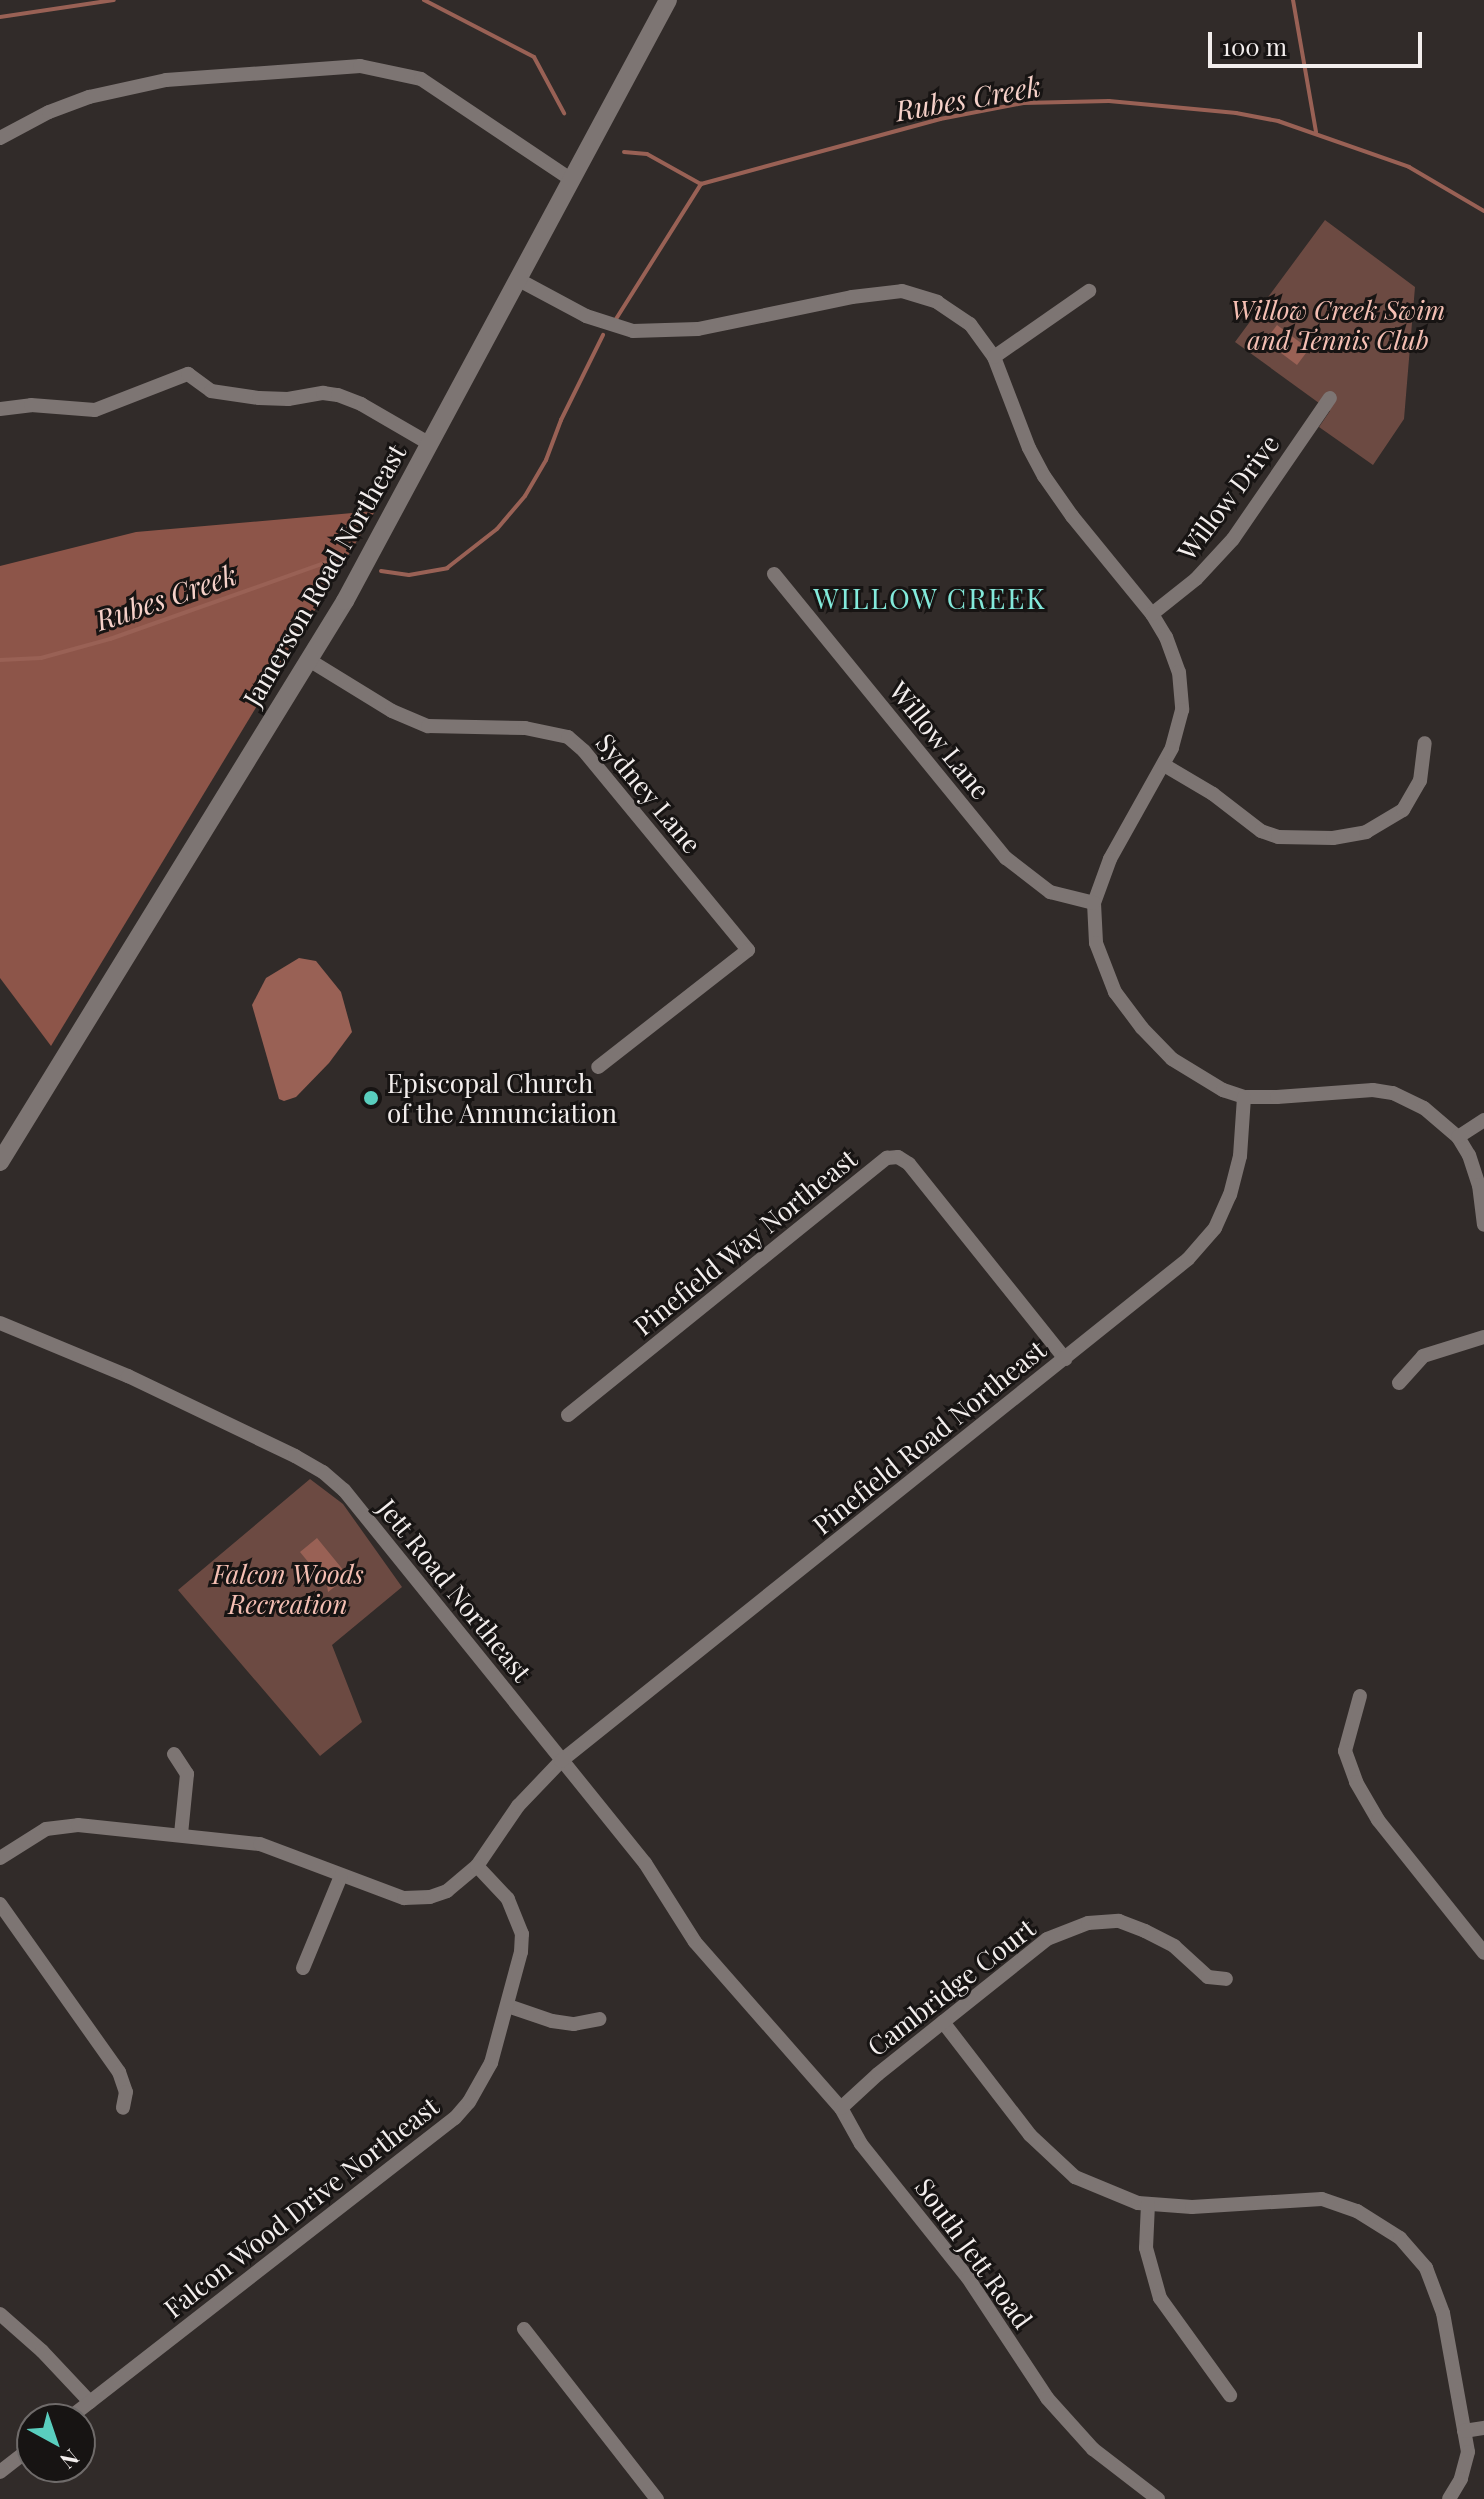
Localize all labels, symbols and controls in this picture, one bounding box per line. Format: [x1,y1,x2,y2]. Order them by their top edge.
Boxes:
scale bar [1212,16,1426,66]
text: 100 m [1222,30,1287,62]
water label: Rubes Creek [893,69,1043,127]
park label: Willow Creek Swim and Tennis Club [1231,294,1445,356]
street label: Willow Drive [1171,428,1285,566]
street label: Jamerson Road Northeast [236,438,412,712]
water label: Rubes Creek [91,557,241,637]
district label: WILLOW CREEK [813,581,1047,615]
street label: Willow Lane [883,675,997,805]
street label: Sydney Lane [590,727,708,859]
place label: Episcopal Church of the Annunciation [387,1067,618,1128]
marker: Episcopal Church of the Annunciation [362,1089,380,1107]
street label: Pinefield Way Northeast [627,1142,863,1342]
street label: Pinefield Road Northeast [806,1334,1052,1540]
street label: Jett Road Northeast [372,1492,538,1688]
park label: Falcon Woods Recreation [212,1558,364,1620]
street label: Cambridge Court [861,1912,1041,2062]
street label: Falcon Wood Drive Northeast [157,2090,445,2324]
street label: South Jett Road [909,2172,1039,2334]
north arrow [16,2403,96,2483]
text: N [54,2443,86,2476]

